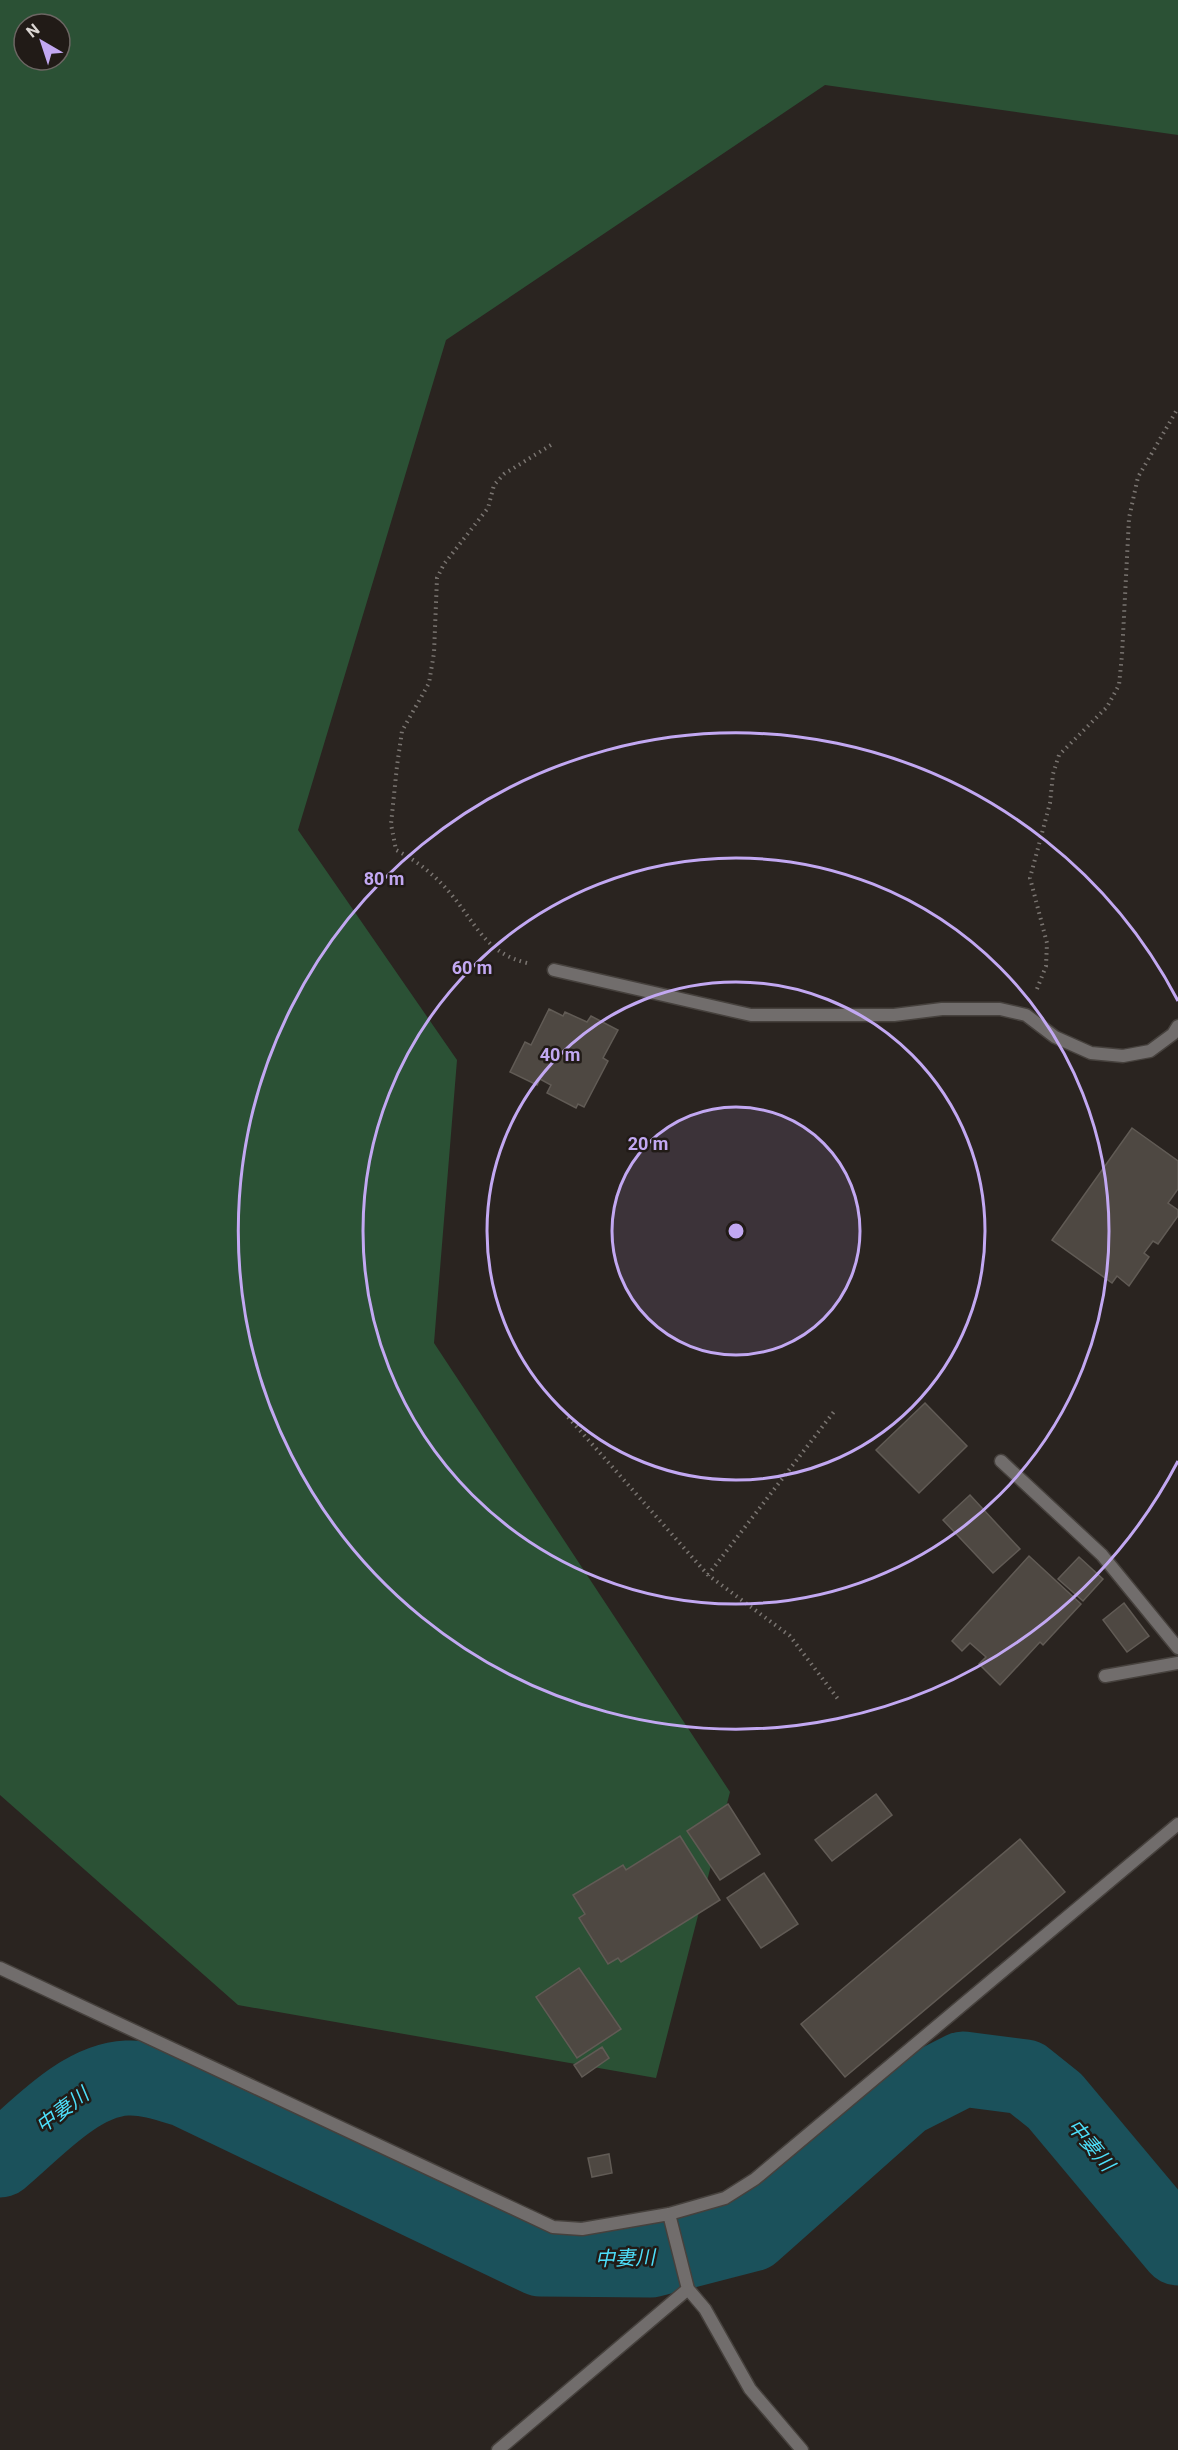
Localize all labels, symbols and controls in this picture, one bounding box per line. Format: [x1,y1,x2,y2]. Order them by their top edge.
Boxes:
north arrow [12,12,72,72]
text: N [23,20,43,42]
text: 80 m [364,868,404,889]
text: 60 m [452,957,492,978]
text: 40 m [540,1044,580,1065]
text: 20 m [628,1133,668,1154]
centre of rings [726,1221,746,1241]
water label: 中妻川 [31,2081,95,2138]
water label: 中妻川 [1063,2114,1121,2177]
water label: 中妻川 [595,2245,657,2271]

